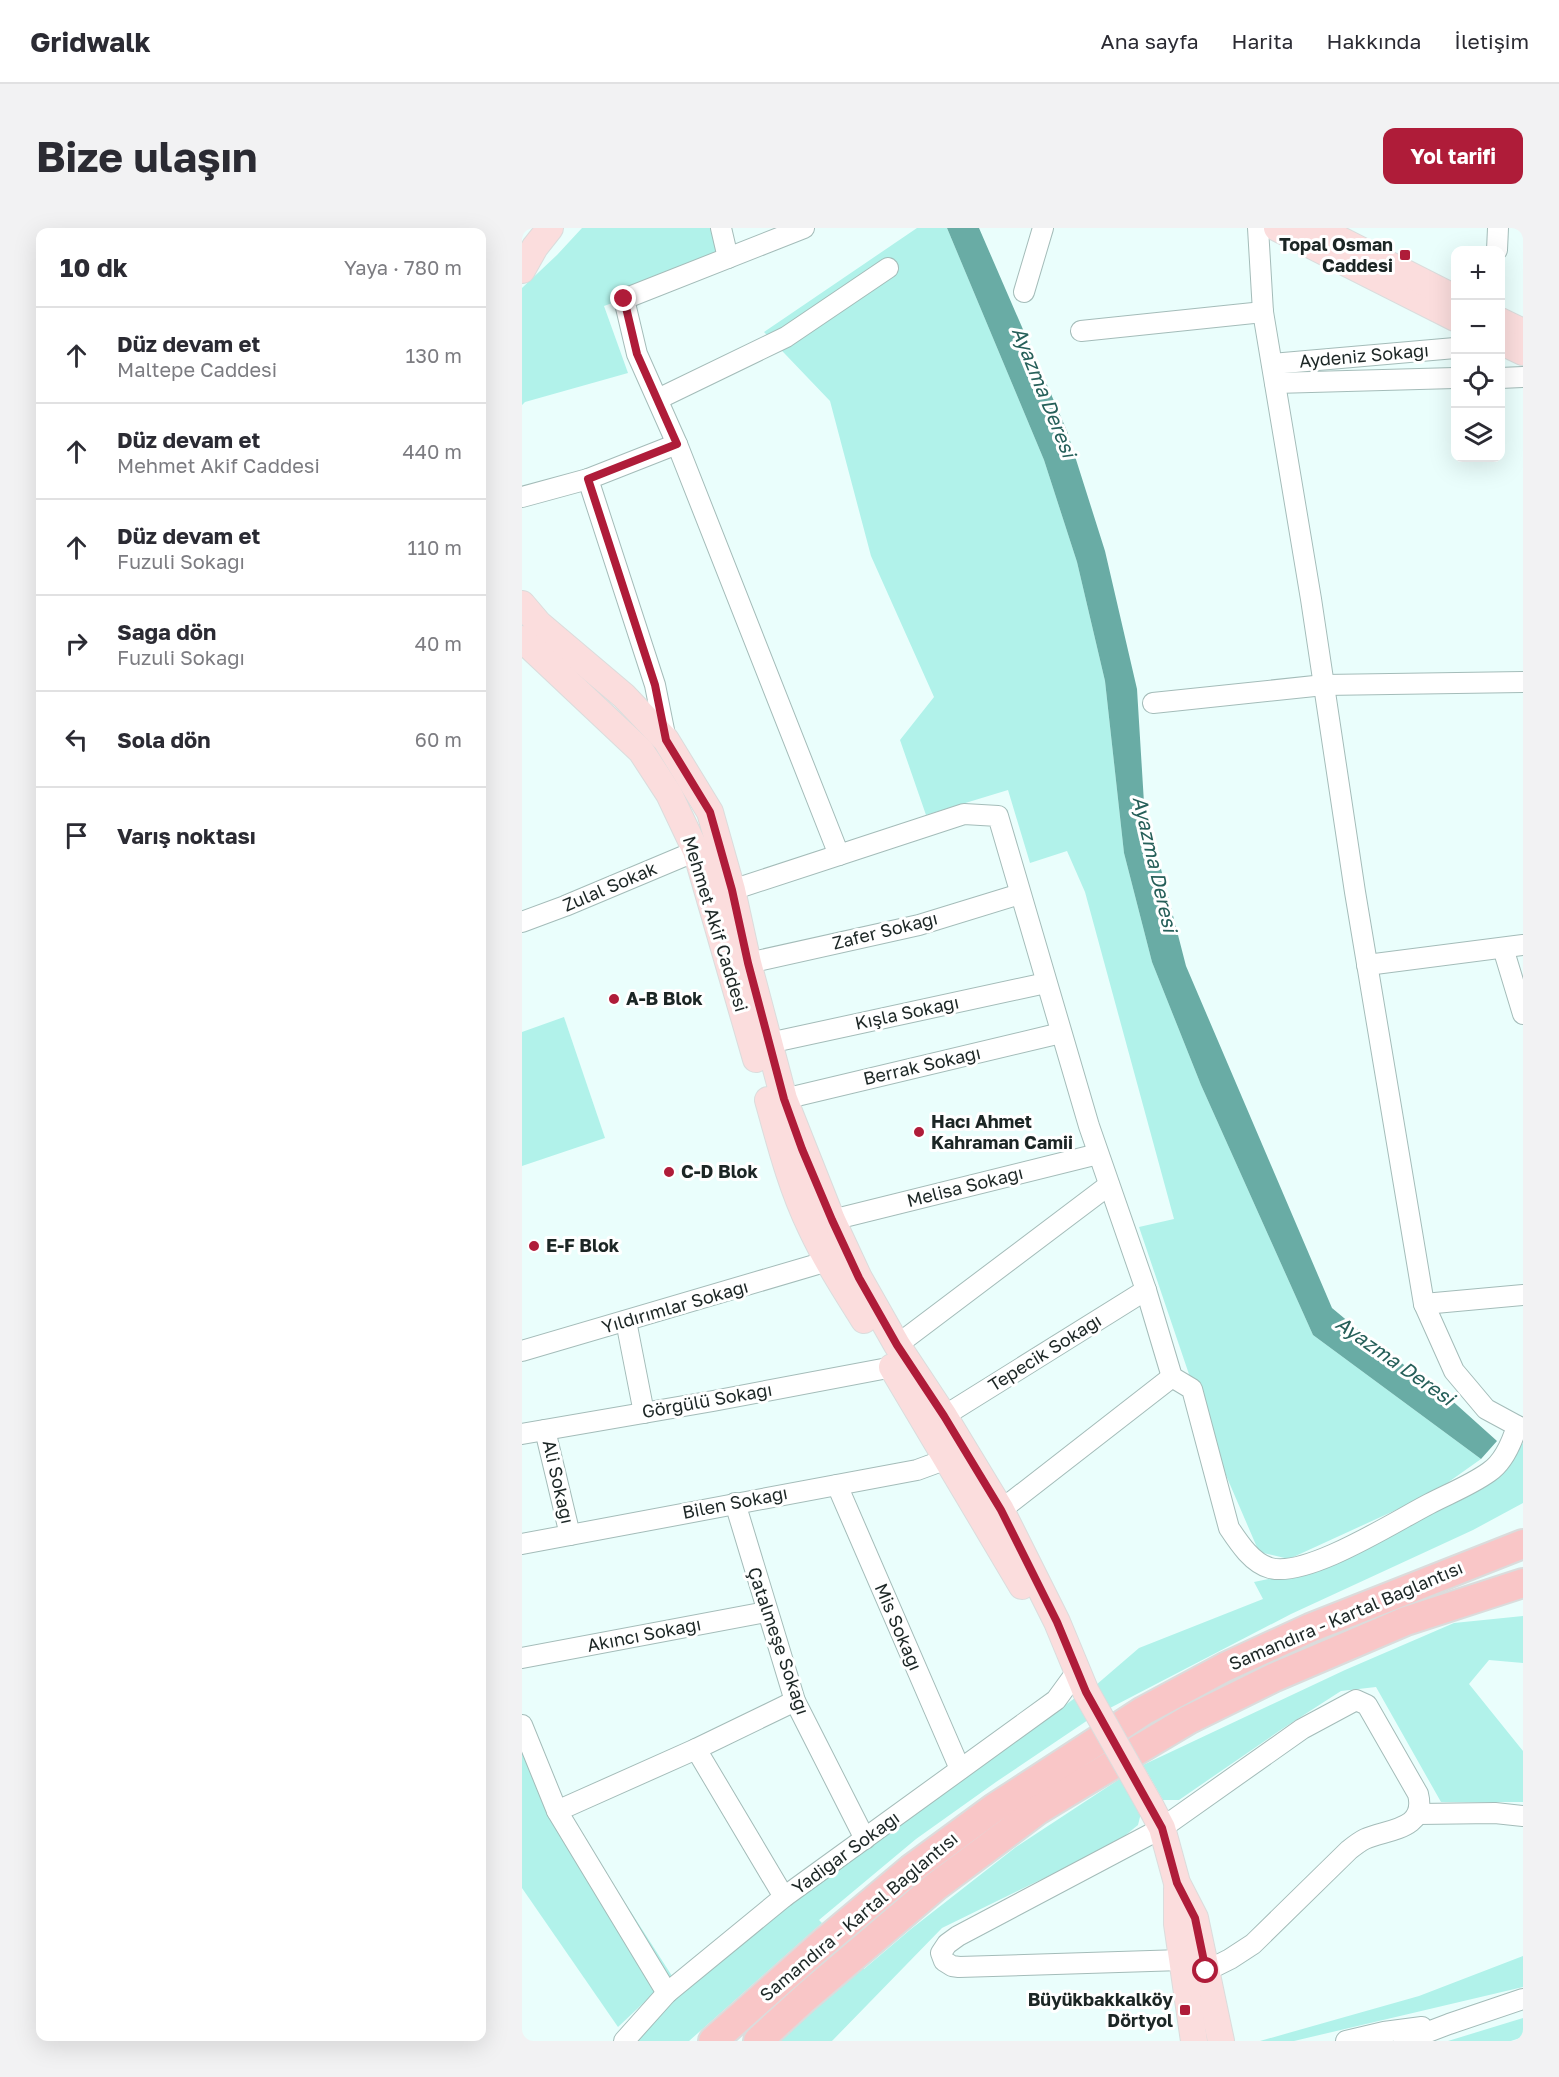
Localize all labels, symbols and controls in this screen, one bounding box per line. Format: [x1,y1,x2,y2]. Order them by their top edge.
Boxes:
text: Gridwalk [30,25,151,58]
text: Ana sayfa [1101,28,1199,54]
text: Harita [1232,28,1293,54]
text: Hakkında [1326,28,1421,54]
text: İletişim [1454,28,1529,54]
button: Yol tarifi [1383,128,1523,184]
text: Bize ulaşın [36,131,257,181]
place label: Topal Osman Caddesi [1279,233,1393,276]
map controls [1451,246,1505,462]
button: + [1451,246,1505,300]
marker: Topal Osman Caddesi [1398,248,1412,262]
text: 10 dk [60,252,128,283]
text: Yaya · 780 m [344,255,462,279]
route end [610,285,636,311]
button: − [1451,300,1505,354]
water label: Ayazma Deresi [1007,323,1083,463]
text: Düz devam et [117,330,260,357]
street label: Aydeniz Sokağı [1298,338,1430,372]
icon: ahead [60,339,93,372]
text: 130 m [406,343,462,367]
button: locate [1451,354,1505,408]
text: Maltepe Caddesi [117,357,277,381]
button: layers [1451,408,1505,462]
text: Düz devam et [117,426,260,453]
icon: ahead [60,435,93,468]
text: 440 m [403,439,462,463]
text: Mehmet Akif Caddesi [117,453,320,477]
text: Düz devam et [117,522,260,549]
icon: ahead [60,531,93,564]
text: 110 m [408,535,462,559]
text: Fuzuli Sokağı [117,549,245,573]
text: Sağa dön [117,618,216,645]
icon: right [60,627,93,660]
text: 40 m [415,631,462,655]
text: Fuzuli Sokağı [117,645,245,669]
icon: left [60,723,93,756]
text: Sola dön [117,726,211,753]
text: 60 m [415,727,462,751]
water label: Ayazma Deresi [1128,793,1184,937]
icon: arrive [60,819,93,852]
text: Varış noktası [117,822,256,849]
street label: Mehmet Akif Caddesi [679,833,753,1014]
street label: Zulal Sokak [559,856,660,916]
street label: Zafer Sokağı [830,906,940,954]
place label: A-B Blok [626,987,703,1009]
street label: Kışla Sokağı [853,990,961,1034]
marker: A-B Blok [607,992,621,1006]
street label: Berrak Sokağı [861,1041,983,1089]
place label: Hacı Ahmet Kahraman Camii [931,1110,1073,1153]
marker: Hacı Ahmet Kahraman Camii [912,1125,926,1139]
place label: C-D Blok [681,1160,758,1182]
street label: Melisa Sokağı [904,1161,1025,1211]
marker: C-D Blok [662,1165,676,1179]
place label: E-F Blok [546,1234,620,1256]
marker: E-F Blok [527,1239,541,1253]
street label: Yıldırımlar Sokağı [599,1275,751,1337]
street label: Tepecik Sokağı [984,1309,1105,1396]
water label: Ayazma Deresi [1331,1310,1462,1412]
street label: Görgülü Sokağı [640,1378,774,1422]
street label: Ali Sokağı [539,1438,579,1526]
street label: Bilen Sokağı [680,1481,789,1523]
street label: Samandıra - Kartal Bağlantısı [1226,1556,1466,1674]
street label: Çatalmeşe Sokağı [743,1564,815,1717]
street label: Mis Sokağı [871,1580,927,1674]
street label: Akıncı Sokağı [585,1612,703,1656]
street label: Yadigar Sokağı [787,1806,903,1898]
street label: Samandıra - Kartal Bağlantısı [755,1827,962,2006]
route start [1192,1957,1218,1983]
place label: Büyükbakkalköy Dörtyol [1028,1988,1173,2031]
marker: Büyükbakkalköy Dörtyol [1178,2003,1192,2017]

